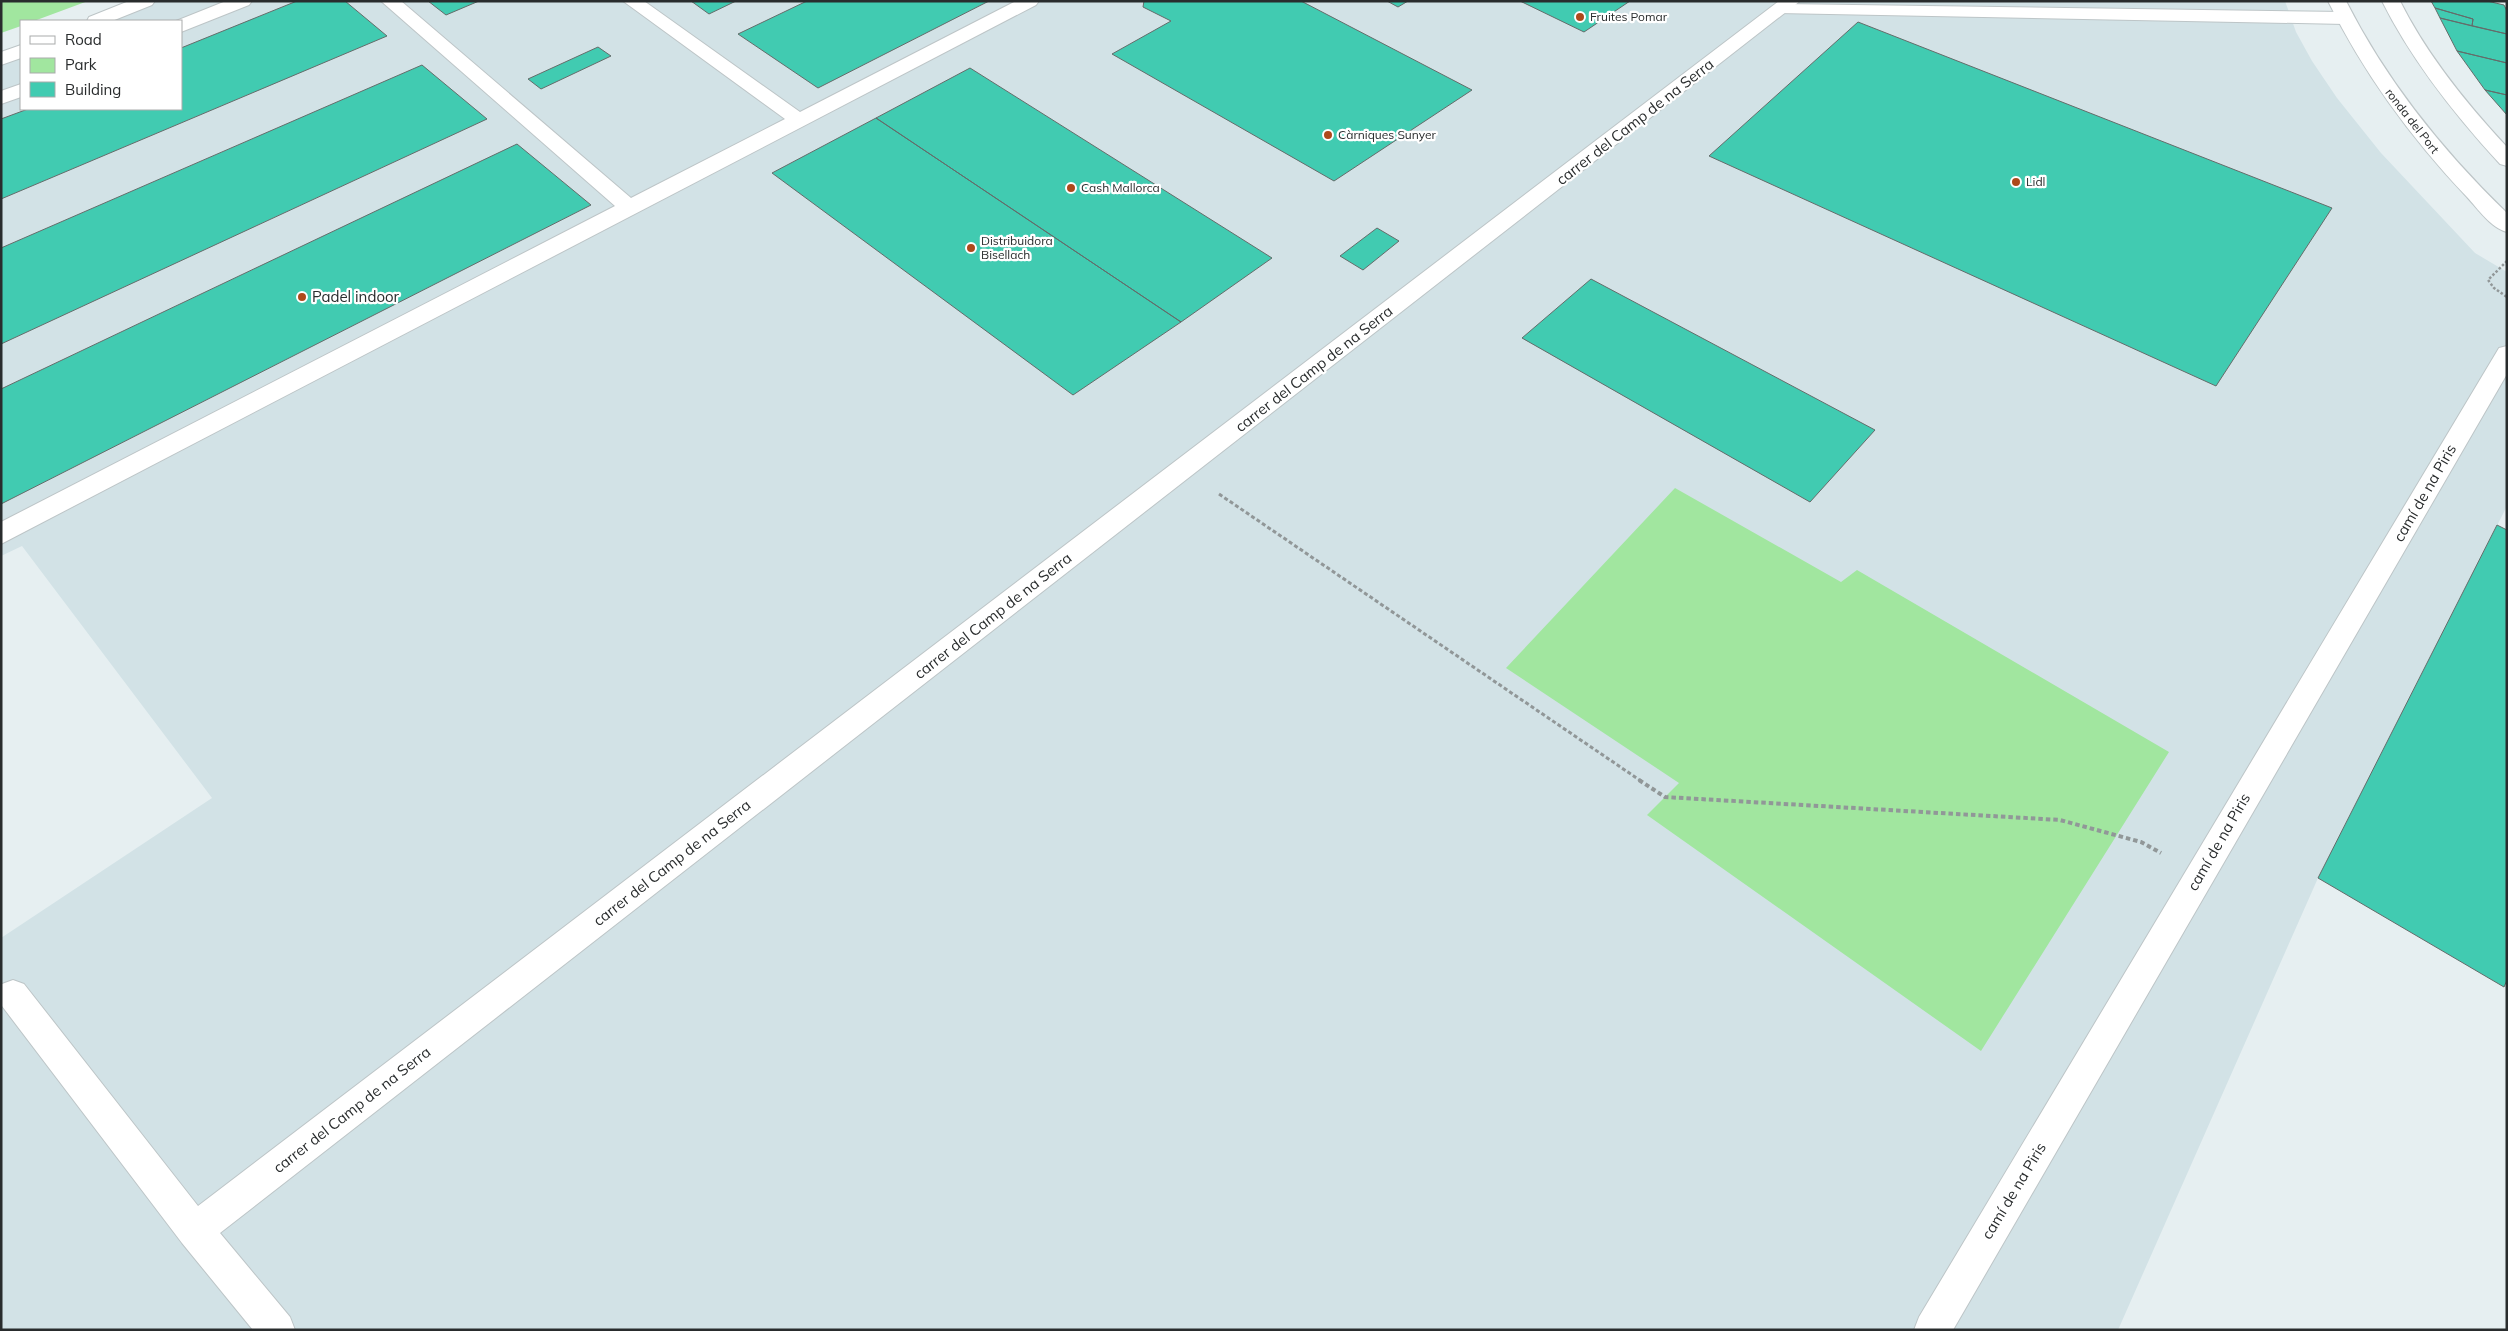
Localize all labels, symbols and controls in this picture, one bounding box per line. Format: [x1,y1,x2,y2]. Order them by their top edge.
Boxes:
place label: Fruites Pomar [1590,9,1668,24]
marker: Fruites Pomar [1574,11,1586,23]
legend [20,20,182,110]
text: Road [65,30,102,49]
street label: carrer del Camp de na Serra [1552,54,1717,189]
text: Park [65,55,97,74]
text: Building [65,80,121,99]
street label: ronda del Port [2382,85,2443,156]
place label: Càrniques Sunyer [1338,127,1437,142]
marker: Càrniques Sunyer [1322,129,1334,141]
place label: Lidl [2026,174,2045,189]
marker: Lidl [2010,176,2022,188]
place label: Cash Mallorca [1081,180,1160,195]
marker: Cash Mallorca [1065,182,1077,194]
place label: Distribuidora Bisellach [981,233,1053,262]
marker: Distribuidora Bisellach [965,242,977,254]
place label: Padel indoor [312,287,400,306]
marker: Padel indoor [296,291,308,303]
street label: carrer del Camp de na Serra [1231,301,1396,436]
street label: camí de na Piris [2389,441,2460,545]
street label: carrer del Camp de na Serra [910,548,1075,683]
street label: camí de na Piris [2183,790,2254,894]
street label: carrer del Camp de na Serra [589,795,754,930]
street label: carrer del Camp de na Serra [269,1042,434,1177]
street label: camí de na Piris [1977,1139,2050,1243]

